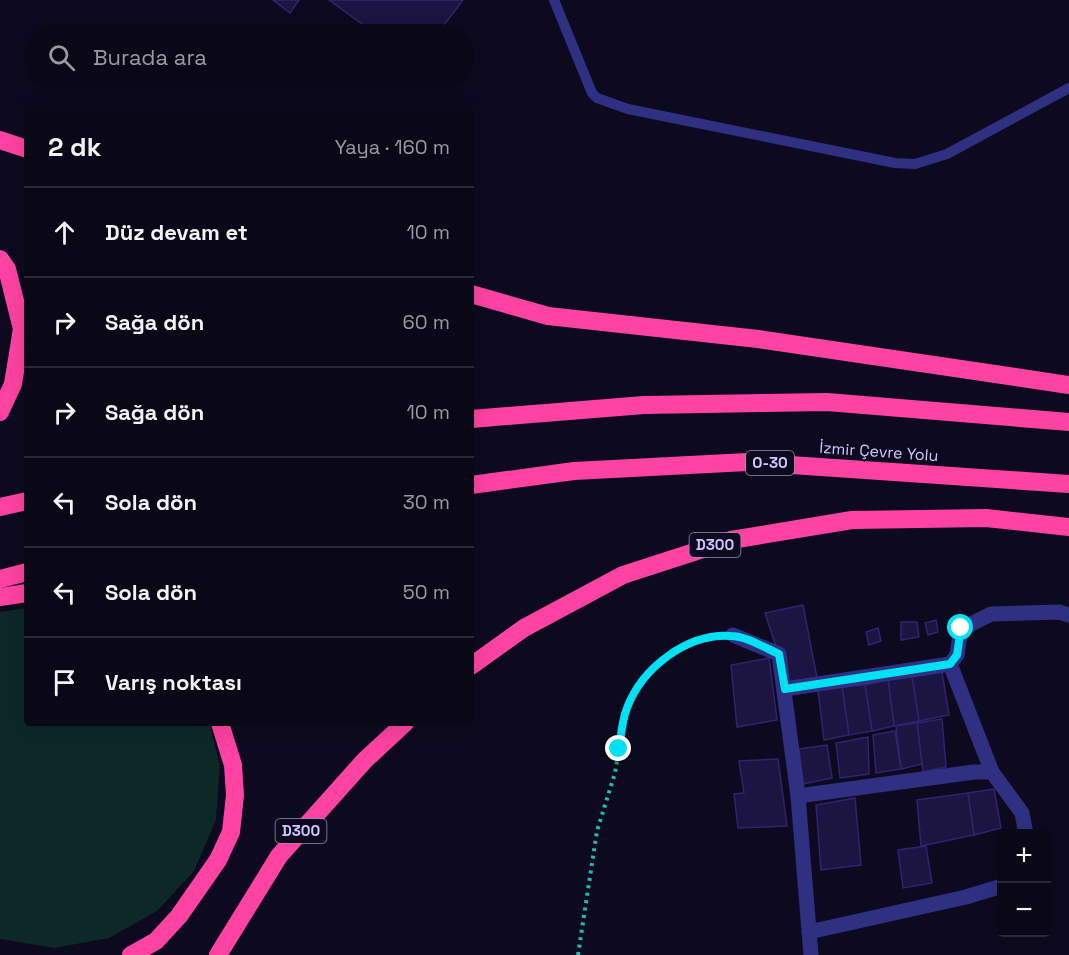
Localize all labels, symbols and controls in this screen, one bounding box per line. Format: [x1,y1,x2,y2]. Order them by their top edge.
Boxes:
search box [24,24,474,90]
icon: search [45,41,78,74]
text: Burada ara [93,43,207,71]
text: 2 dk [48,130,101,164]
text: Yaya · 160 m [335,134,450,160]
icon: ahead [48,216,81,249]
text: Düz devam et [105,218,248,246]
text: 10 m [406,219,450,245]
icon: right [48,306,81,339]
text: Sağa dön [105,308,204,336]
text: 60 m [403,309,450,335]
icon: right [48,396,81,429]
text: Sağa dön [105,398,204,426]
text: 10 m [406,399,450,425]
street label: İzmir Çevre Yolu [819,437,939,466]
road number: O-30 [746,451,794,475]
icon: left [48,486,81,519]
text: Sola dön [105,488,197,516]
text: 30 m [403,489,450,515]
road number: D300 [690,533,740,557]
icon: left [48,576,81,609]
text: Sola dön [105,578,197,606]
text: 50 m [403,579,450,605]
route start [947,614,973,640]
icon: arrive [48,666,81,699]
text: Varış noktası [105,668,242,696]
route end [605,735,631,761]
road number: D300 [276,819,326,843]
map controls [997,829,1051,937]
button: + [997,829,1051,883]
button: − [997,883,1051,937]

